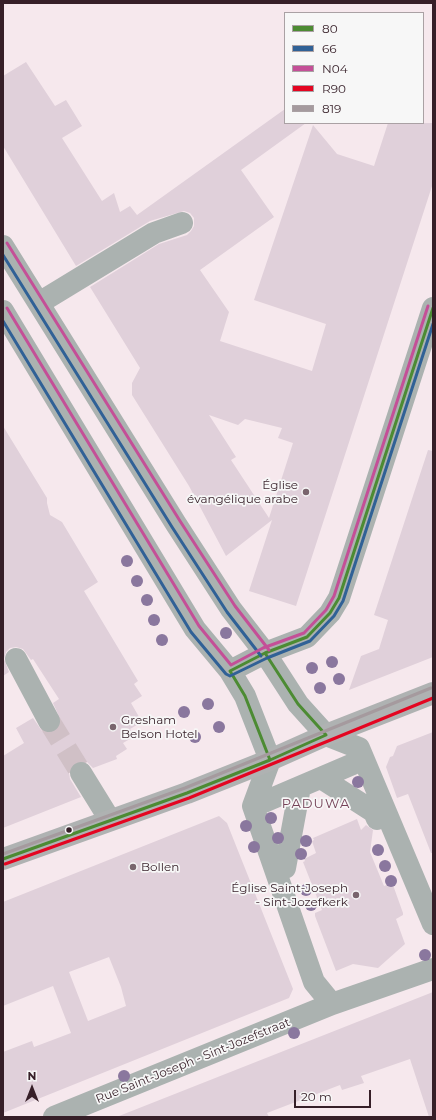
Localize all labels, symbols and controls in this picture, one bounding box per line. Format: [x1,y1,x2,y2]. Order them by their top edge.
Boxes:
legend [284,12,424,124]
text: 80 [322,21,338,36]
text: 66 [322,41,337,56]
text: N04 [322,61,348,76]
text: R90 [322,81,346,96]
text: 819 [322,101,341,116]
place label: Église évangélique arabe [187,478,298,506]
marker: Église évangélique arabe [301,487,311,497]
place label: Gresham Belson Hotel [121,713,198,741]
marker: Gresham Belson Hotel [108,722,118,732]
district label: PADUWA [282,796,350,812]
unlabelled marker [64,825,74,835]
place label: Bollen [141,860,179,874]
marker: Bollen [128,862,138,872]
place label: Église Saint-Joseph - Sint-Jozefkerk [231,881,348,909]
marker: Église Saint-Joseph - Sint-Jozefkerk [351,890,361,900]
street label: Rue Saint-Joseph - Sint-Jozefstraat [94,1015,292,1107]
north arrow [12,1068,52,1108]
text: N [28,1069,36,1083]
scale bar [296,1082,373,1108]
text: 20 m [301,1089,332,1104]

